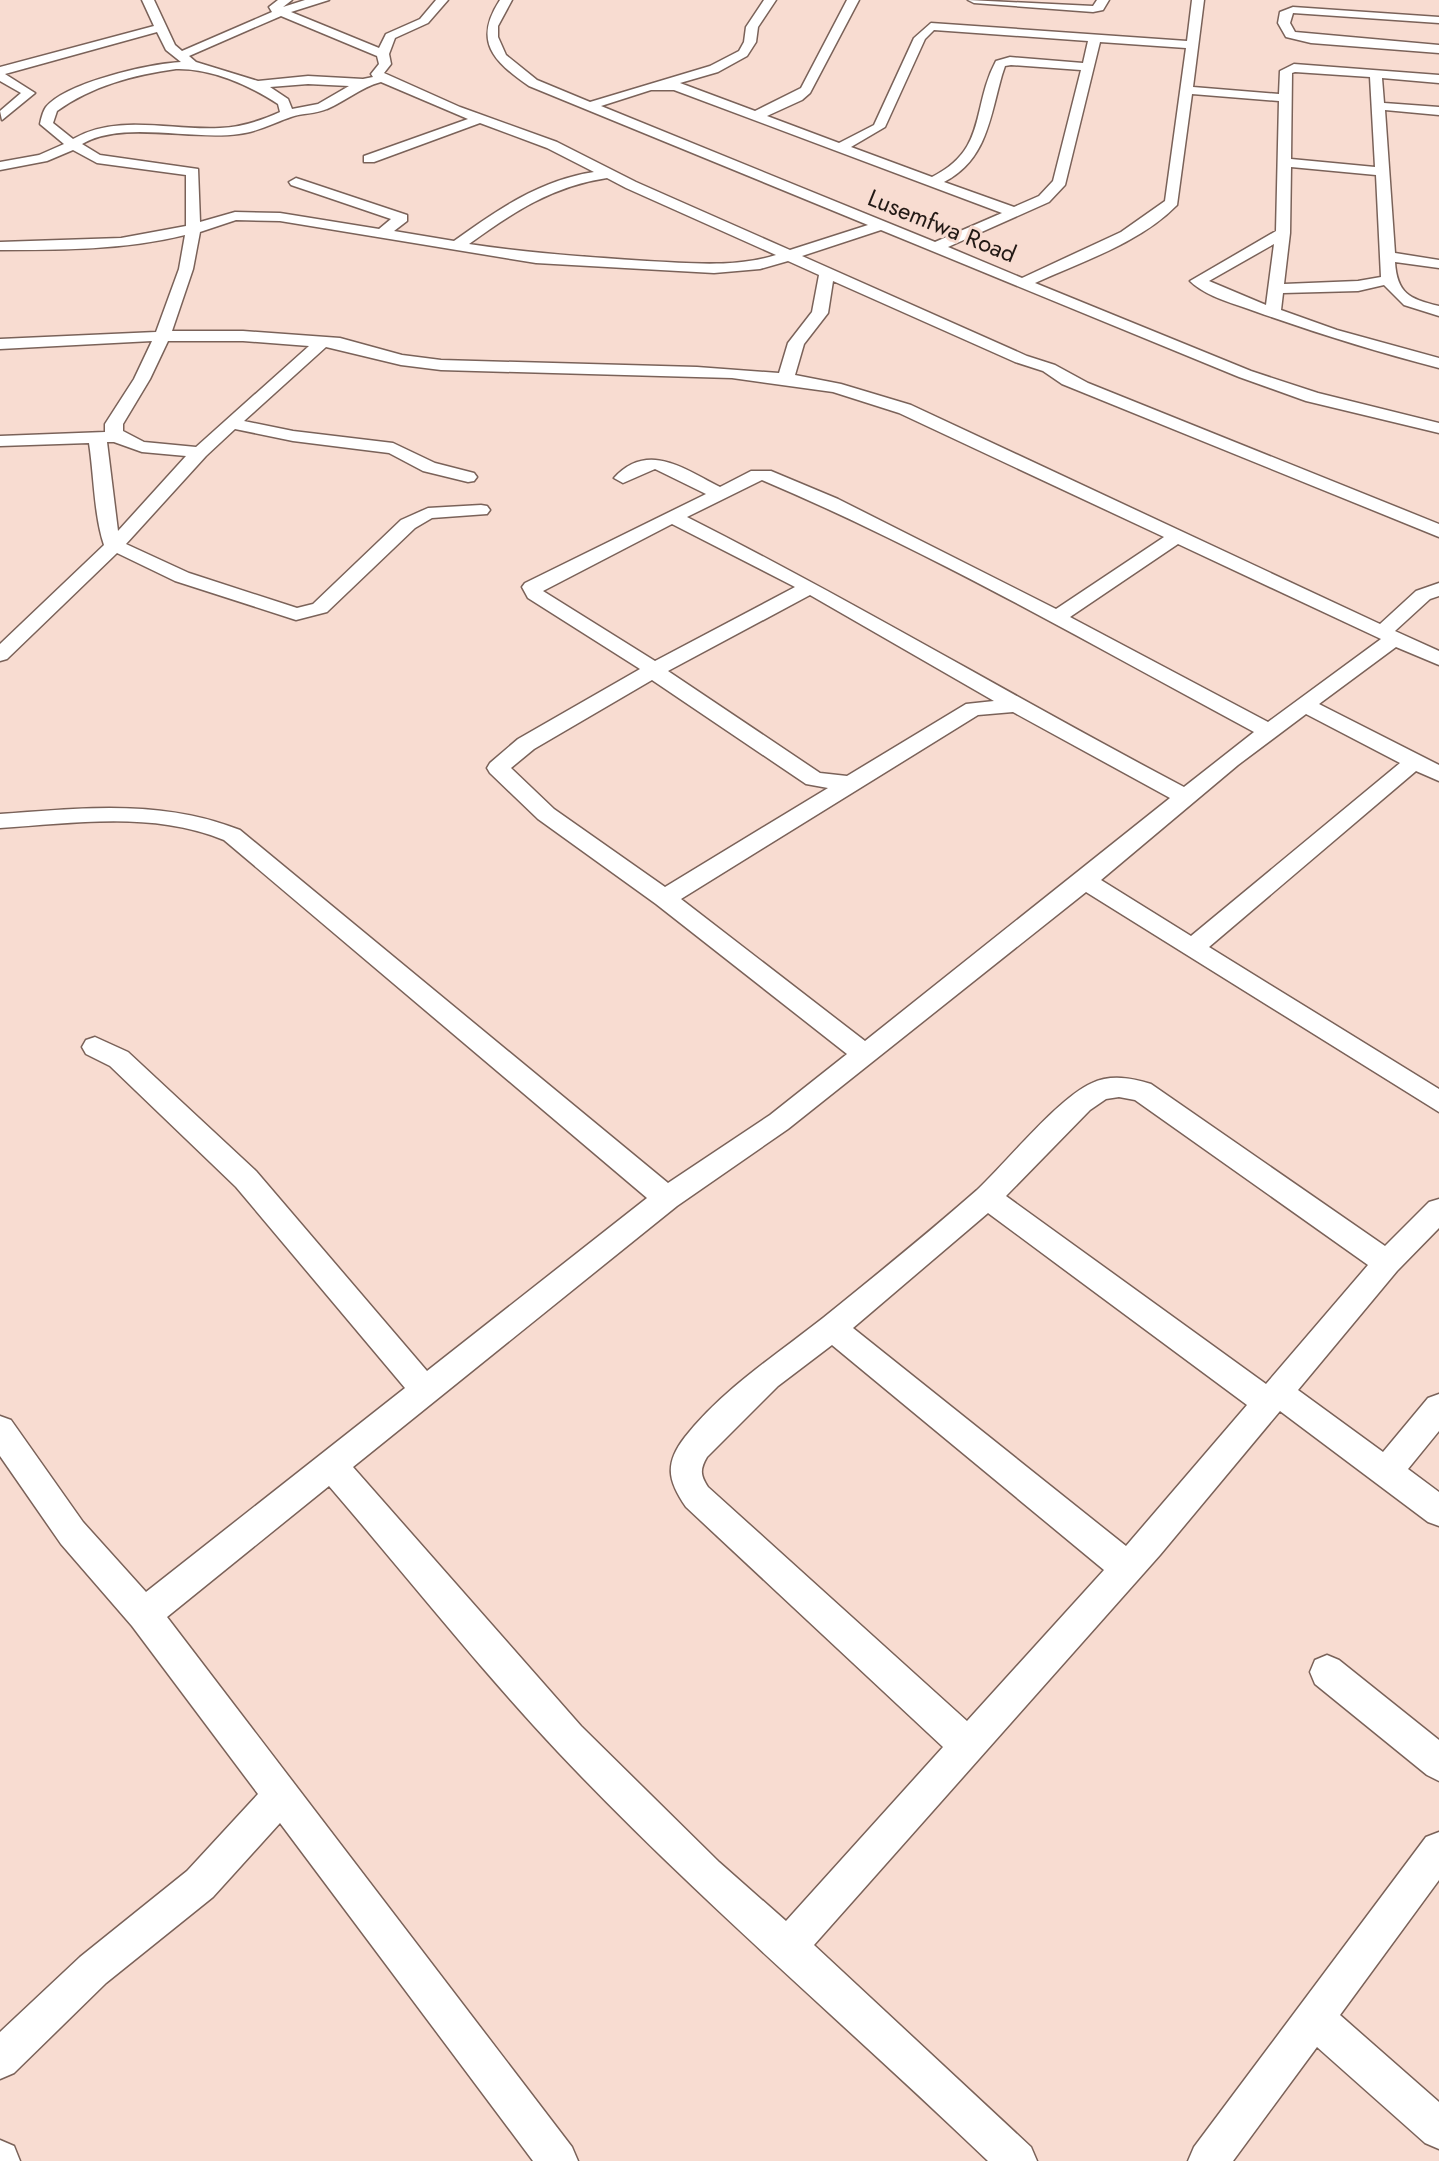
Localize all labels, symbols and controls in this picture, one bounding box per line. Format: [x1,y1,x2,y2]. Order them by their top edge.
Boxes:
street label: Lusemfwa Road [863,180,1022,271]

